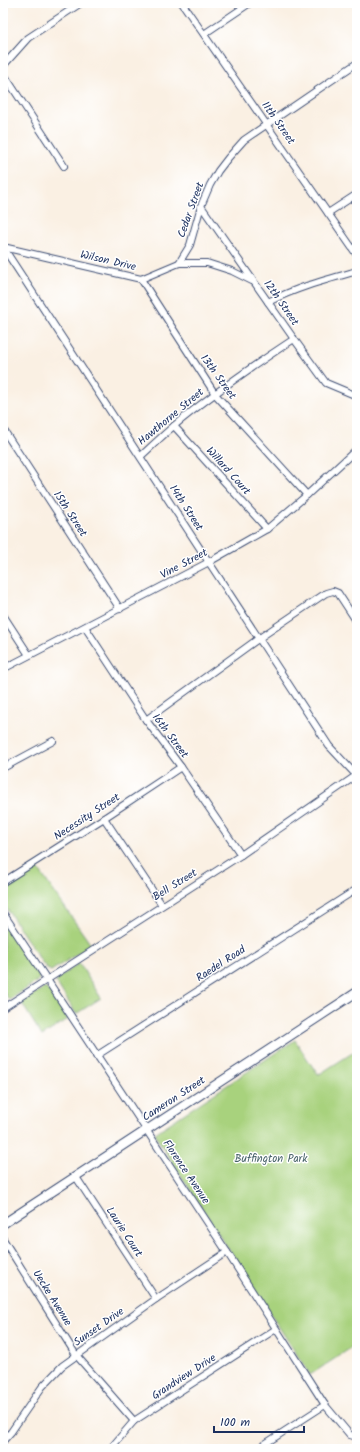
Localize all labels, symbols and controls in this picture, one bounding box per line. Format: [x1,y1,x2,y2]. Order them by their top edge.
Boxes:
street label: 11th Street [256,98,300,149]
street label: Cedar Street [173,179,210,240]
street label: Wilson Drive [78,246,138,276]
street label: 12th Street [259,276,304,330]
street label: 13th Street [195,351,241,404]
street label: Hawthorne Street [134,383,209,450]
street label: Willard Court [201,443,255,500]
street label: 14th Street [164,481,208,535]
street label: 15th Street [48,487,92,541]
street label: Vine Street [157,544,212,584]
street label: 16th Street [147,710,193,763]
street label: Necessity Street [50,788,124,845]
street label: Bell Street [149,864,201,906]
street label: Raedel Road [193,941,250,987]
street label: Cameron Street [139,1071,210,1126]
street label: Florence Avenue [158,1136,214,1208]
park label: Buffington Park [235,1150,308,1168]
street label: Laurie Court [101,1203,147,1261]
street label: Uecke Avenue [28,1266,76,1330]
street label: Sunset Drive [70,1303,128,1351]
street label: Grandview Drive [148,1349,220,1405]
scale bar [214,1408,304,1434]
text: 100 m [220,1413,251,1432]

